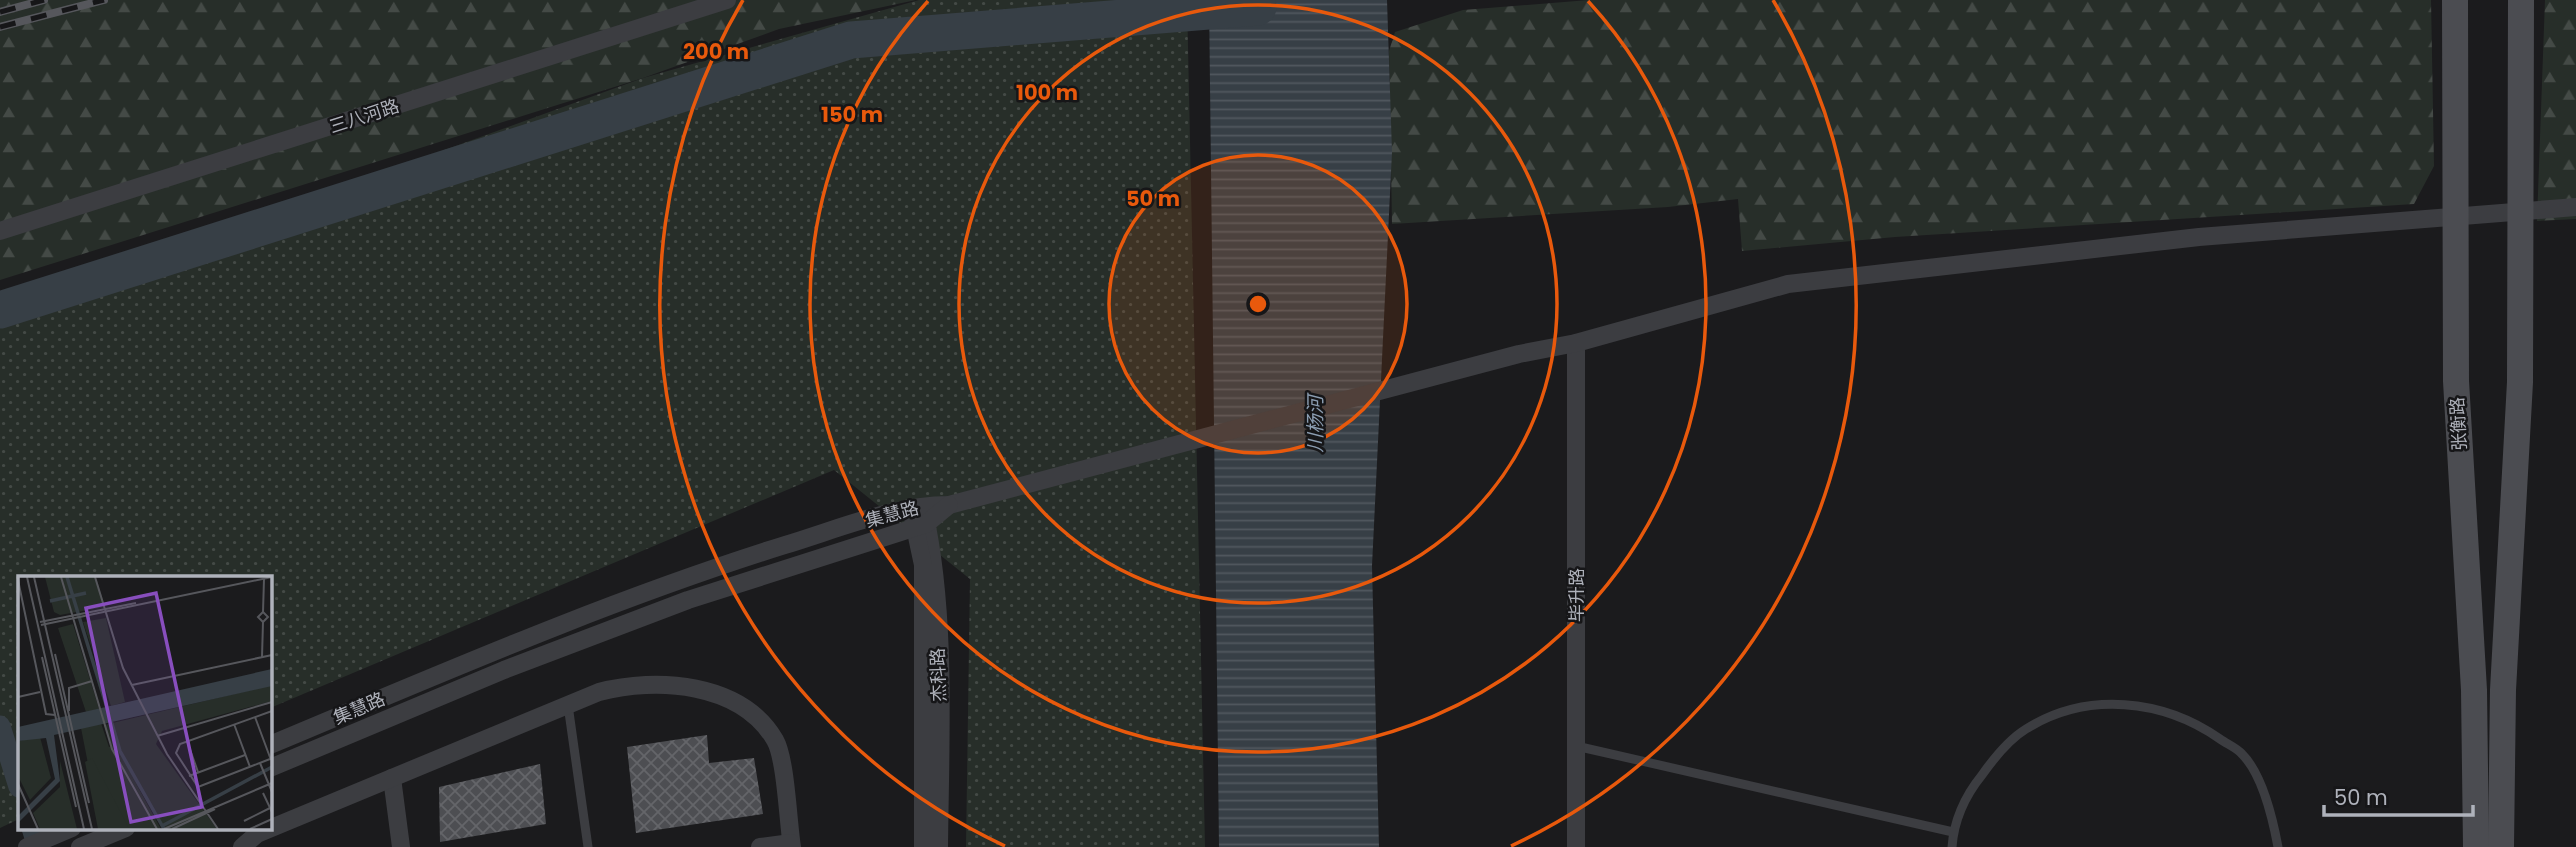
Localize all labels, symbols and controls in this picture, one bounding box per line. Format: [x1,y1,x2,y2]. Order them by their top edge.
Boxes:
text: 200 m [683,37,749,66]
text: 100 m [1016,78,1078,107]
street label: 三八河路 [326,93,402,139]
text: 150 m [821,100,883,129]
text: 50 m [1126,184,1180,213]
centre of rings [1246,292,1270,316]
water label: 川杨河 [1302,392,1329,453]
street label: 张衡路 [2444,396,2472,452]
street label: 集慧路 [863,495,921,533]
street label: 毕升路 [1564,568,1589,622]
inset map [18,576,271,830]
street label: 杰科路 [925,648,951,702]
street label: 集慧路 [329,686,389,730]
scale bar [2324,774,2473,818]
text: 50 m [2334,783,2388,812]

